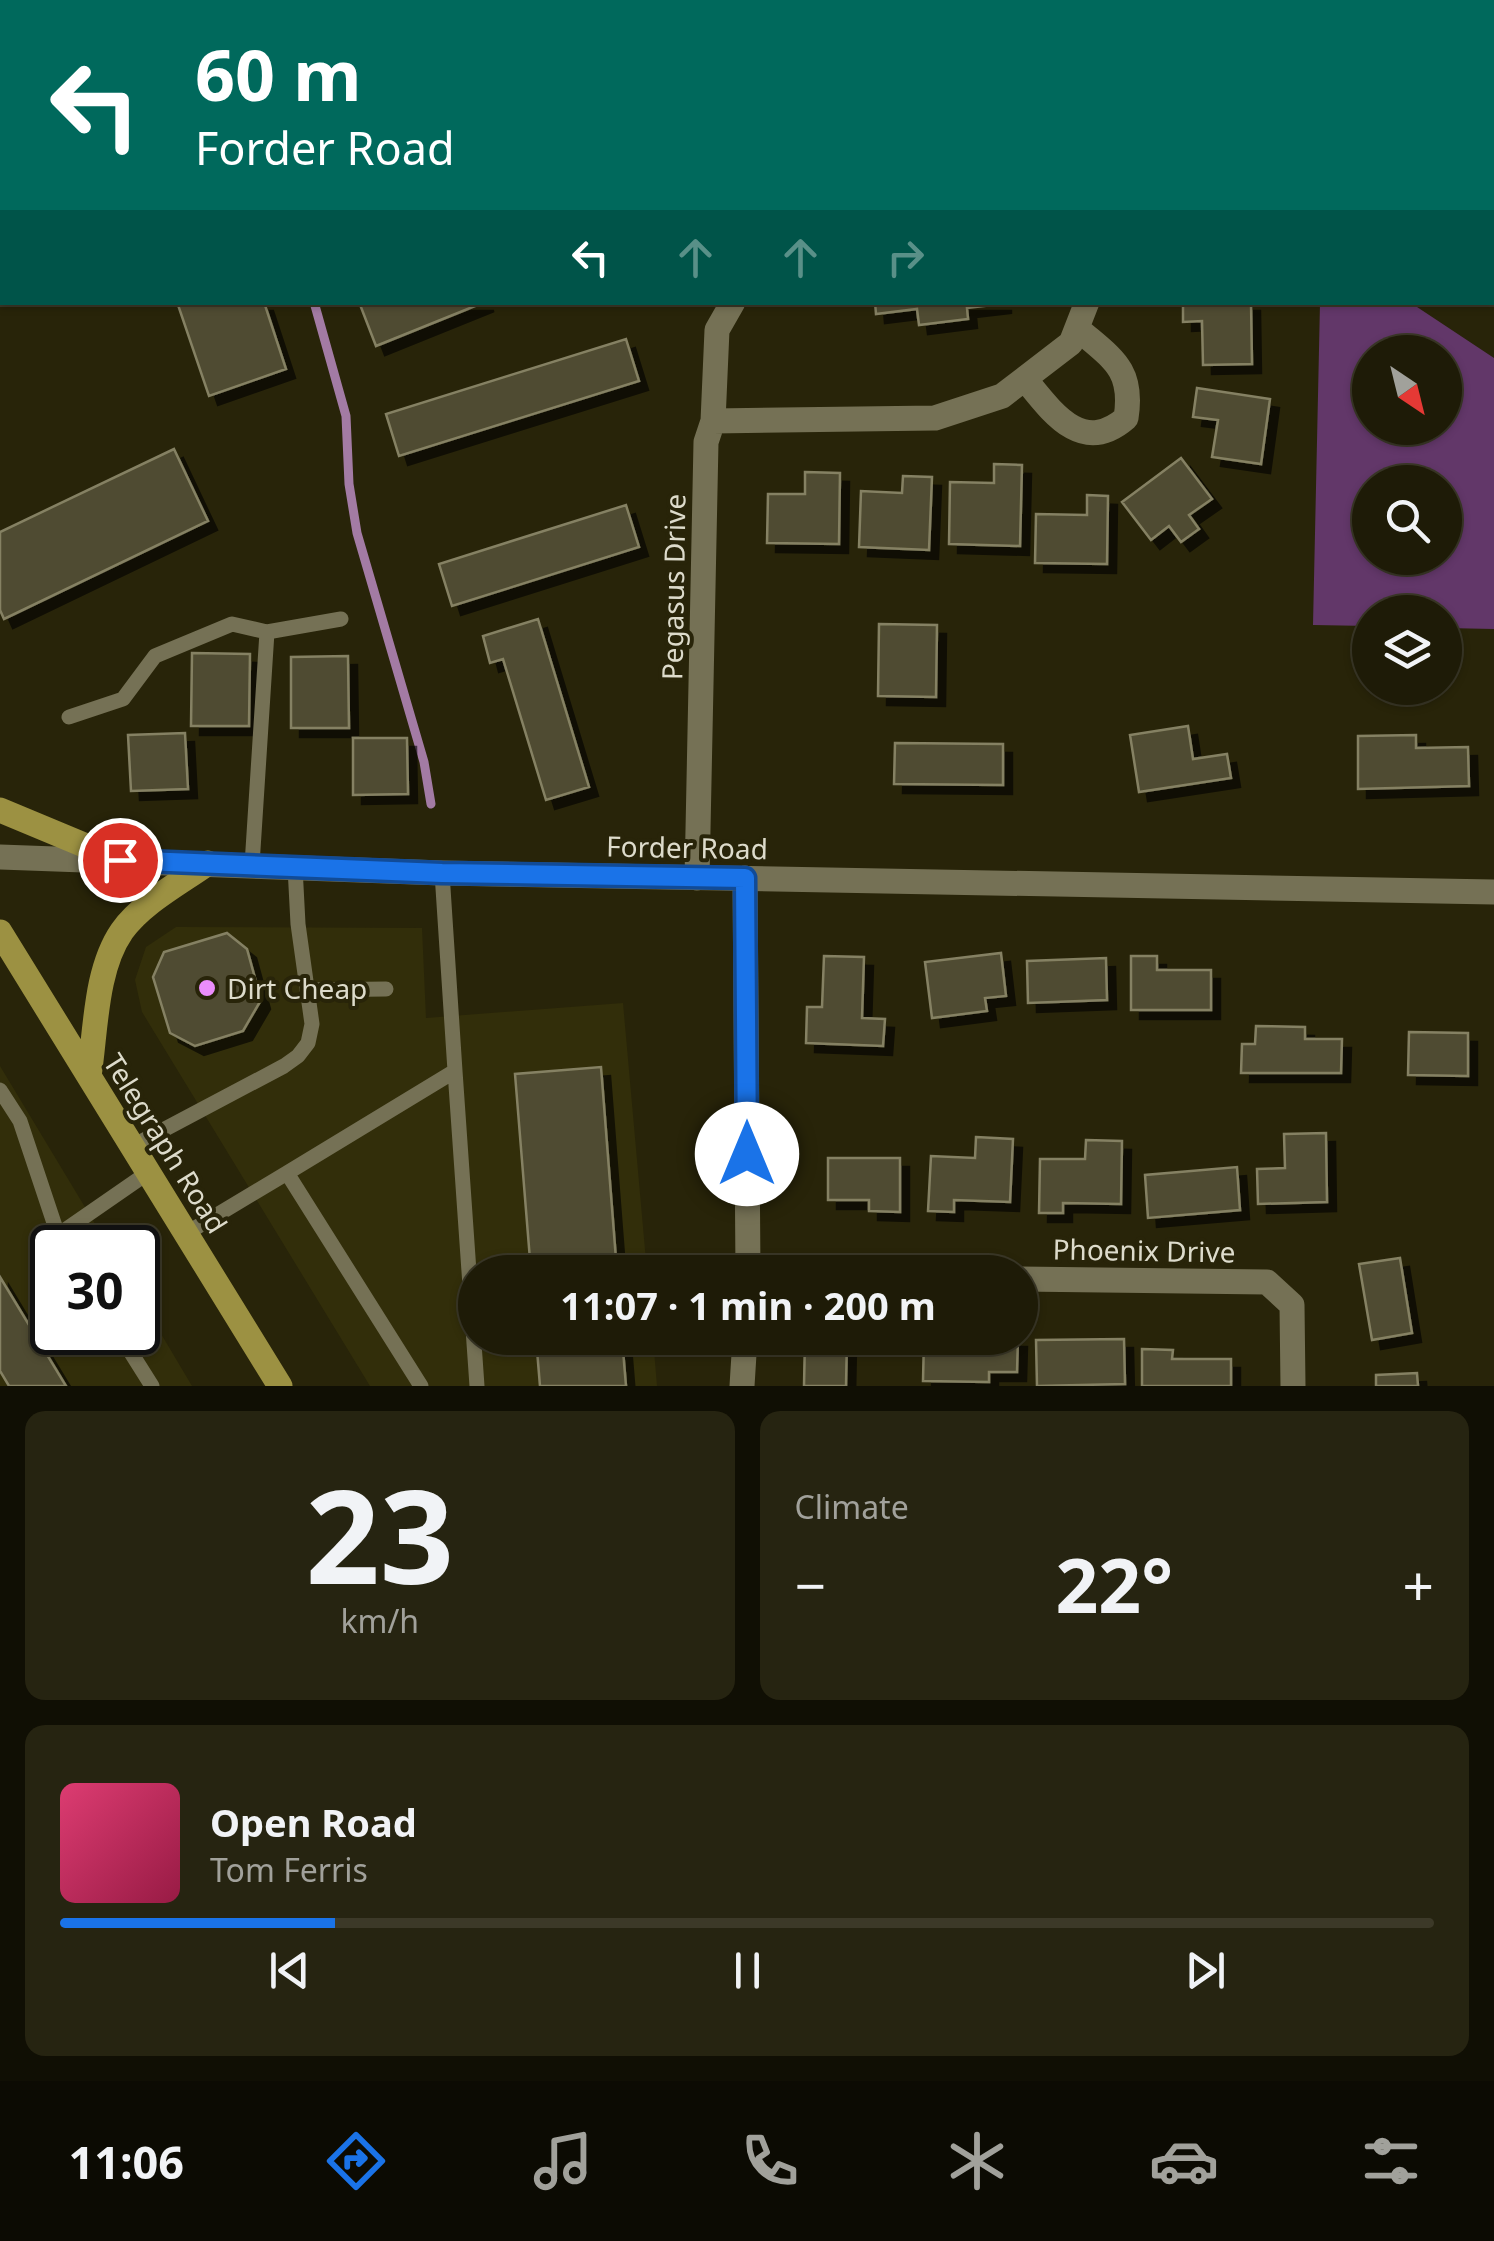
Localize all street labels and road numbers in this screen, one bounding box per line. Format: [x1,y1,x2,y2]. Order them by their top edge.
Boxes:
street label: Pegasus Drive [652,494,694,680]
street label: Forder Road [606,827,768,867]
street label: Telegraph Road [95,1046,237,1240]
street label: Phoenix Drive [1052,1229,1236,1271]

